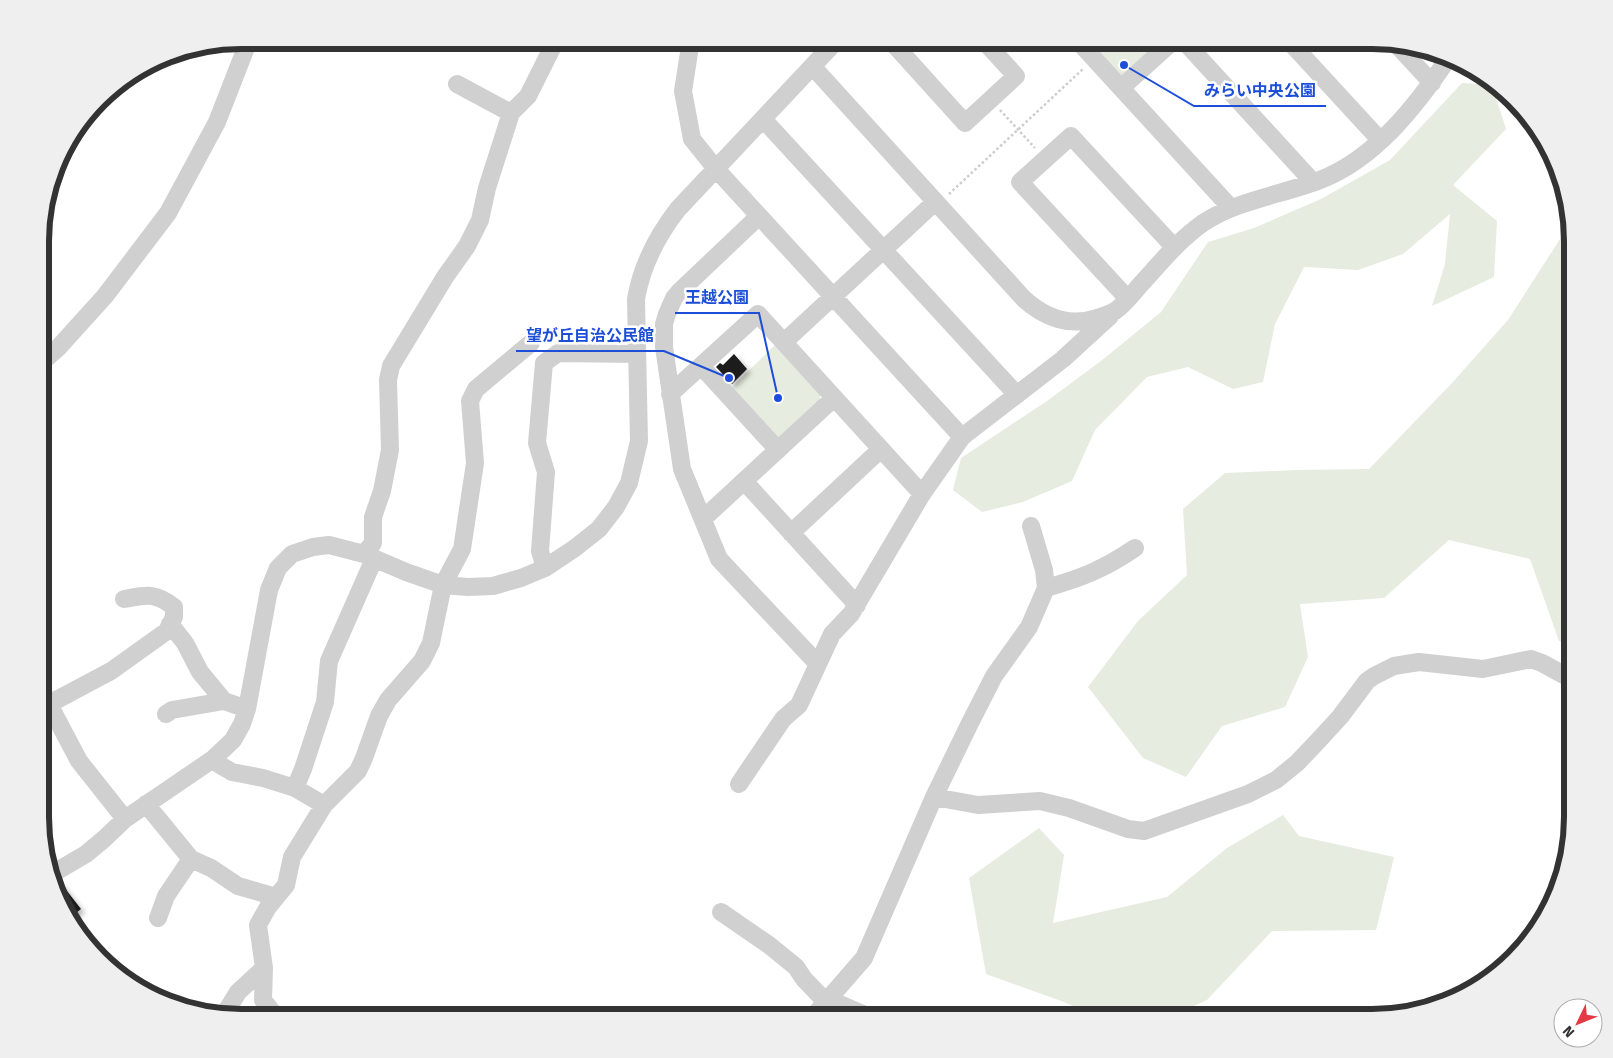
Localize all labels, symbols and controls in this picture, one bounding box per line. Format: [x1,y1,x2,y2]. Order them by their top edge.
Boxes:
callout: みらい中央公園 [1194,75,1326,106]
text: みらい中央公園 [1204,81,1316,100]
callout: 王越公園 [675,282,759,313]
text: 王越公園 [685,288,749,307]
callout: 望が丘自治公民館 [516,320,664,351]
text: 望が丘自治公民館 [526,326,654,345]
north arrow [1553,998,1603,1048]
text: N [1559,1022,1578,1041]

